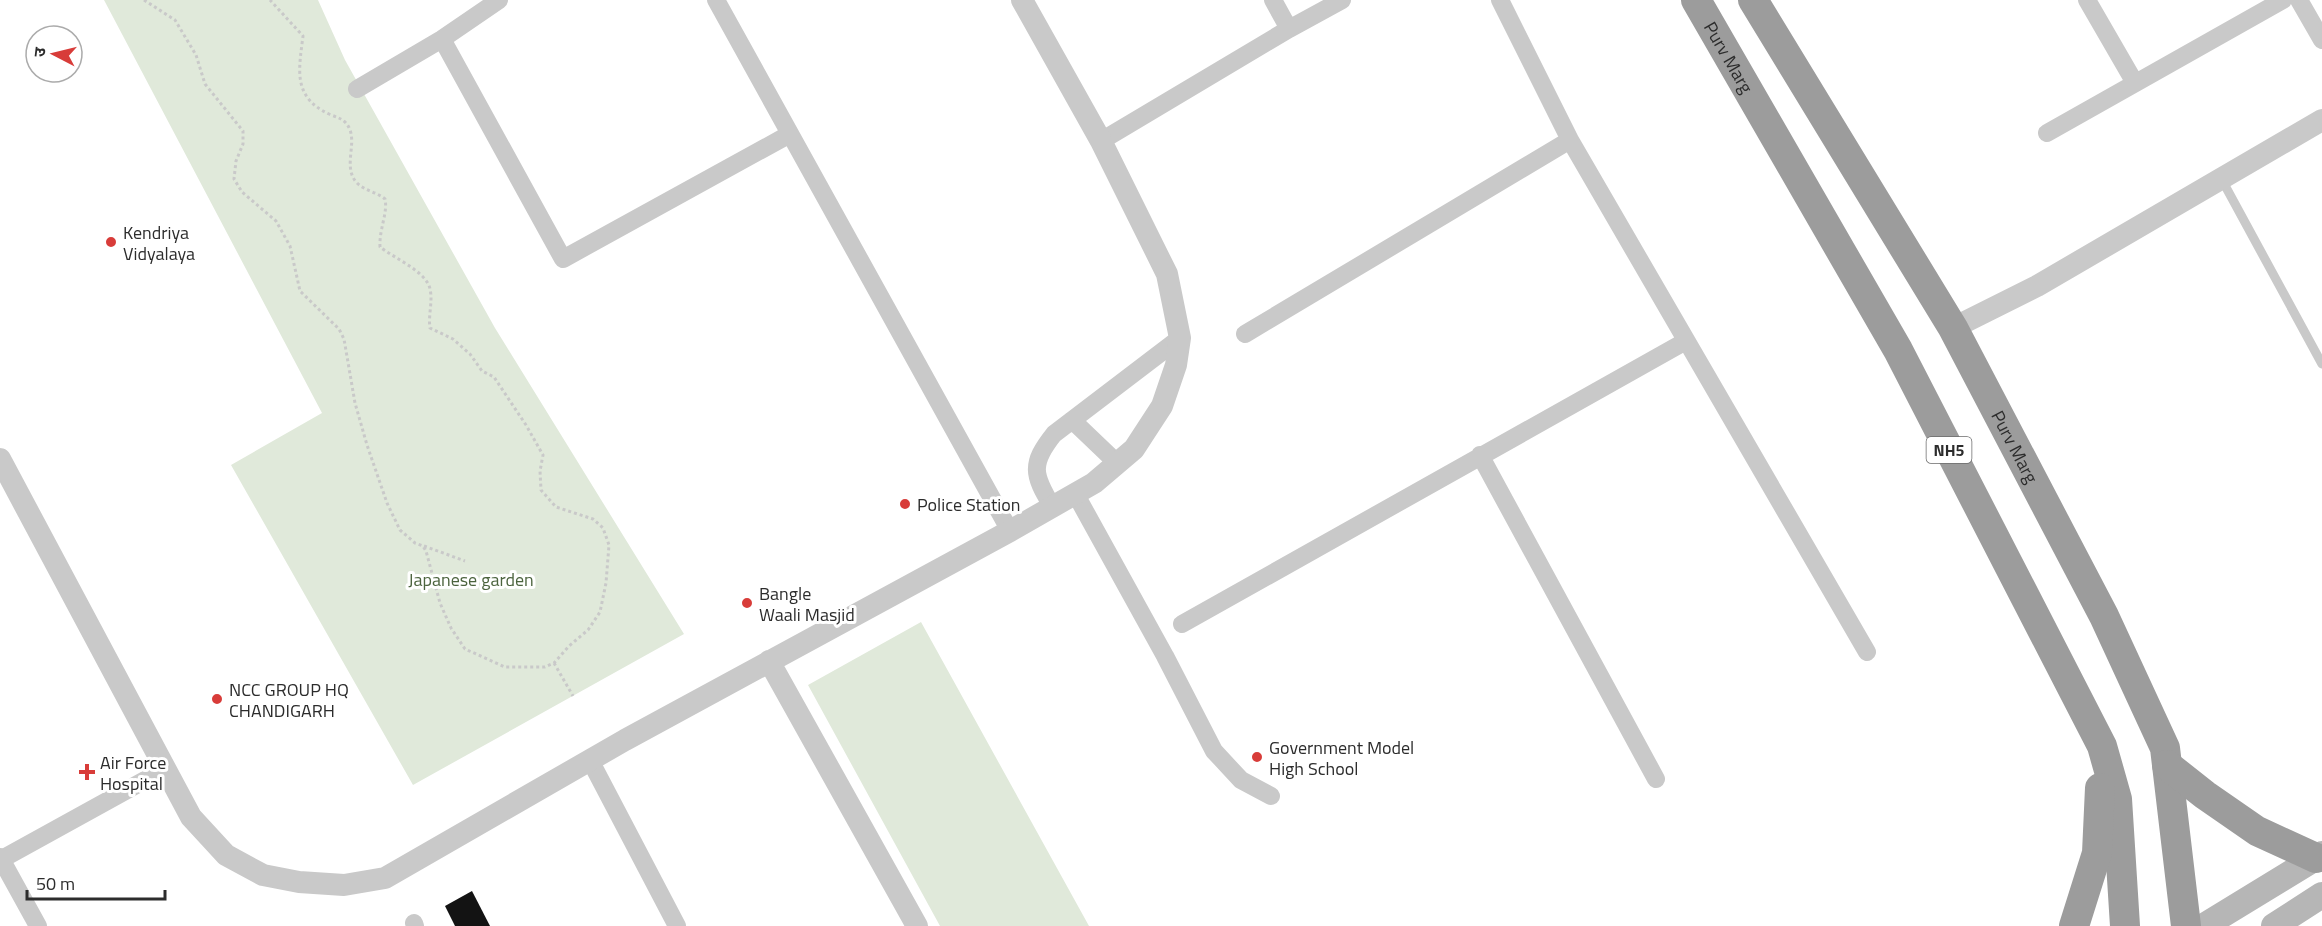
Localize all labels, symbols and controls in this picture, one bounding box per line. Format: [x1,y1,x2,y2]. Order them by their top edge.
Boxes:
street label: Purv Marg [1698,16,1760,98]
north arrow [24,24,84,84]
text: उ [27,45,52,58]
place label: Kendriya Vidyalaya [123,219,195,267]
marker: Kendriya Vidyalaya [104,235,118,249]
street label: Purv Marg [1985,405,2045,488]
road number: NH5 [1926,437,1972,463]
place label: Police Station [917,491,1020,518]
marker: Police Station [898,497,912,511]
park label: Japanese garden [408,566,534,593]
place label: Bangle Waali Masjid [759,580,855,628]
marker: Bangle Waali Masjid [740,596,754,610]
place label: NCC GROUP HQ CHANDIGARH [229,676,349,724]
marker: NCC GROUP HQ CHANDIGARH [210,692,224,706]
place label: Government Model High School [1269,734,1414,782]
place label: Air Force Hospital [100,749,166,797]
marker: Government Model High School [1250,750,1264,764]
marker: Air Force Hospital [78,763,96,781]
scale bar [27,863,165,901]
text: 50 m [36,870,75,897]

